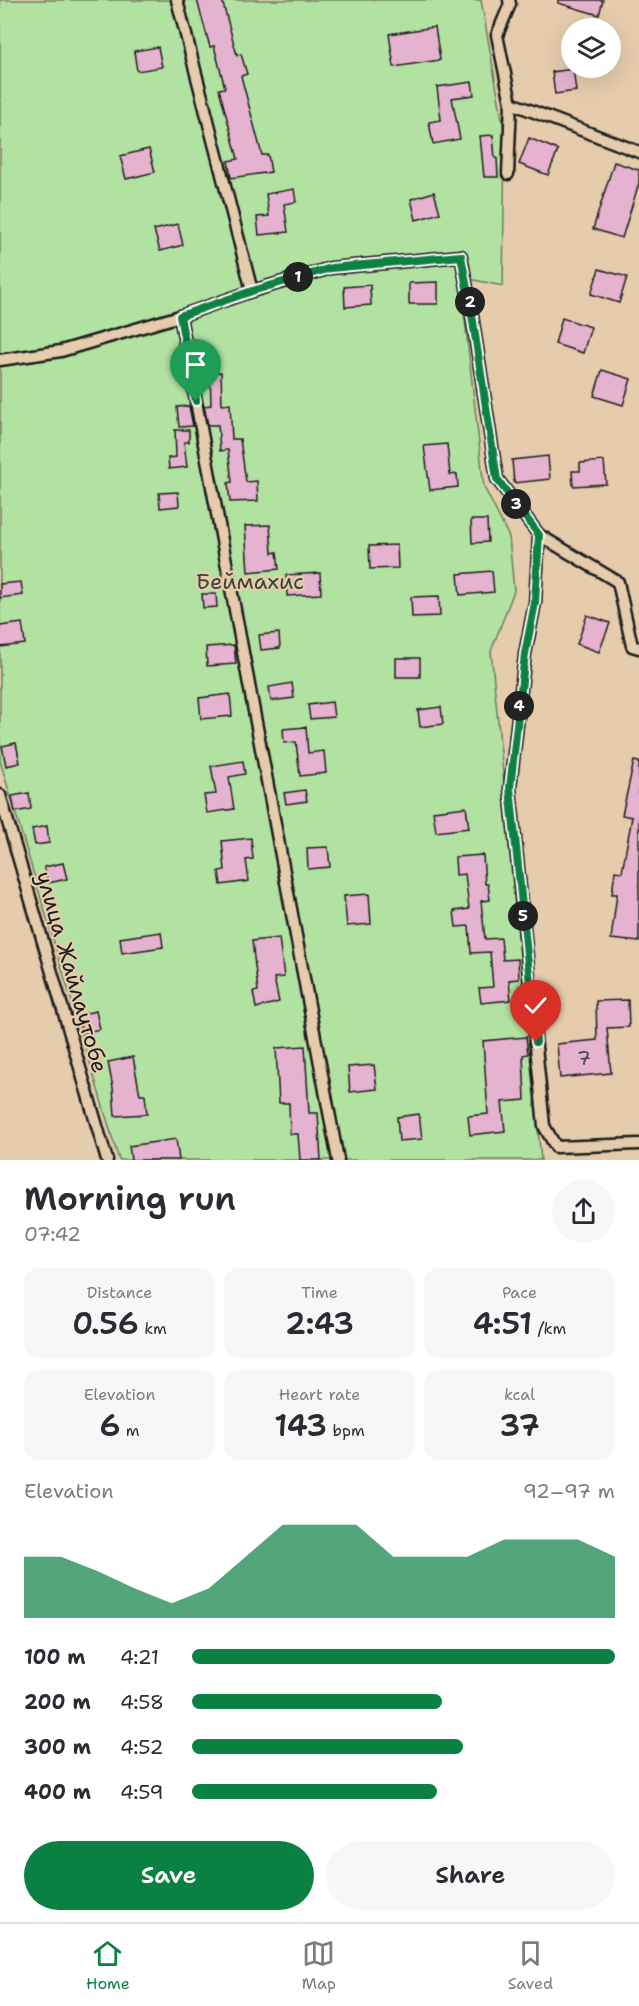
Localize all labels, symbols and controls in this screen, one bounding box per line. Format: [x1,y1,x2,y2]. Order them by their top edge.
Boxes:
map controls [561,18,621,78]
button: layers [561,18,621,78]
pin: 1 [283,262,313,292]
text: 1 [294,266,302,287]
pin: 2 [455,287,485,317]
text: 2 [464,291,476,312]
pin [170,339,221,401]
icon: arrive [179,348,212,381]
pin: 3 [501,489,531,519]
text: 3 [510,493,522,514]
park label: Беймахис [196,567,304,596]
pin: 4 [504,691,534,721]
text: 4 [513,695,525,716]
street label: улица Жайлаутобе [29,868,115,1076]
pin: 5 [508,901,538,931]
text: 5 [518,905,528,926]
pin [510,980,561,1042]
icon: check [519,989,552,1022]
house number: 7 [577,1045,591,1071]
text: Morning run [24,1176,236,1221]
button: share [552,1180,615,1243]
text: 07:42 [24,1221,81,1247]
text: Distance [87,1282,152,1303]
text: Time [301,1282,338,1303]
text: Pace [502,1282,537,1303]
text: 0.56 [72,1303,139,1344]
text: 2:43 [285,1303,354,1344]
text: 4:51 [473,1303,532,1344]
text: km [139,1318,167,1339]
text: /km [532,1318,566,1339]
text: Elevation [84,1384,155,1405]
text: Heart rate [279,1384,360,1405]
text: kcal [504,1384,535,1405]
text: 6 [99,1405,120,1446]
text: 143 [274,1405,327,1446]
text: 37 [499,1405,540,1446]
text: m [120,1420,140,1441]
text: bpm [327,1420,365,1441]
text: Elevation [24,1478,114,1504]
text: 92–97 m [523,1478,615,1504]
text: 100 m [24,1644,86,1670]
text: 4:21 [120,1644,159,1670]
text: 200 m [24,1689,91,1715]
text: 4:58 [120,1689,164,1715]
text: 300 m [24,1734,91,1760]
text: 4:52 [120,1734,163,1760]
text: 400 m [24,1779,91,1805]
text: 4:59 [120,1779,164,1805]
button: Save [24,1841,314,1910]
button: Share [326,1841,615,1910]
tab: Home [86,1937,130,1994]
tab: Map [302,1937,336,1994]
tab: Saved [508,1937,553,1994]

